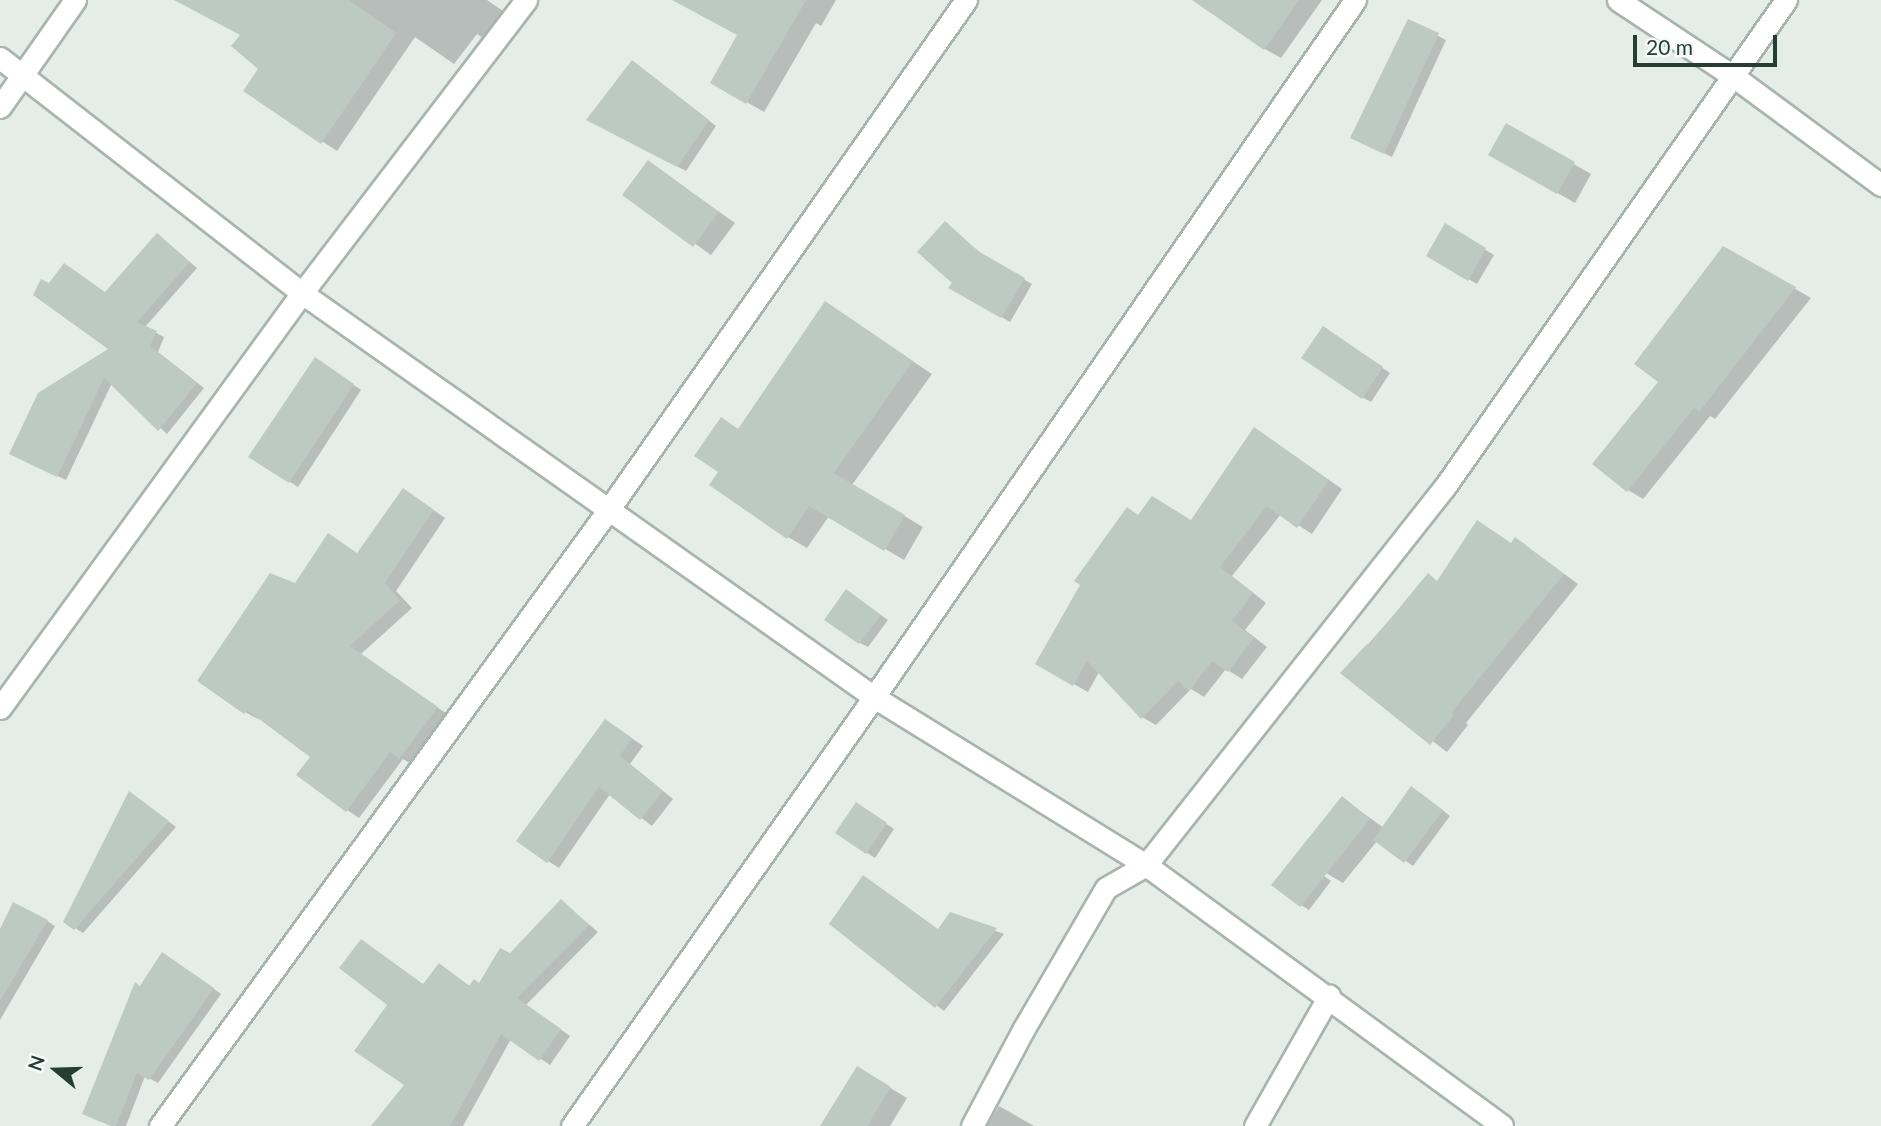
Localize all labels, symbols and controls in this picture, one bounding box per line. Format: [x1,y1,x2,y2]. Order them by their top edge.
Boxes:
scale bar [1636,21,1780,65]
text: 20 m [1646,34,1693,59]
north arrow [21,1035,91,1105]
text: N [22,1052,49,1074]

